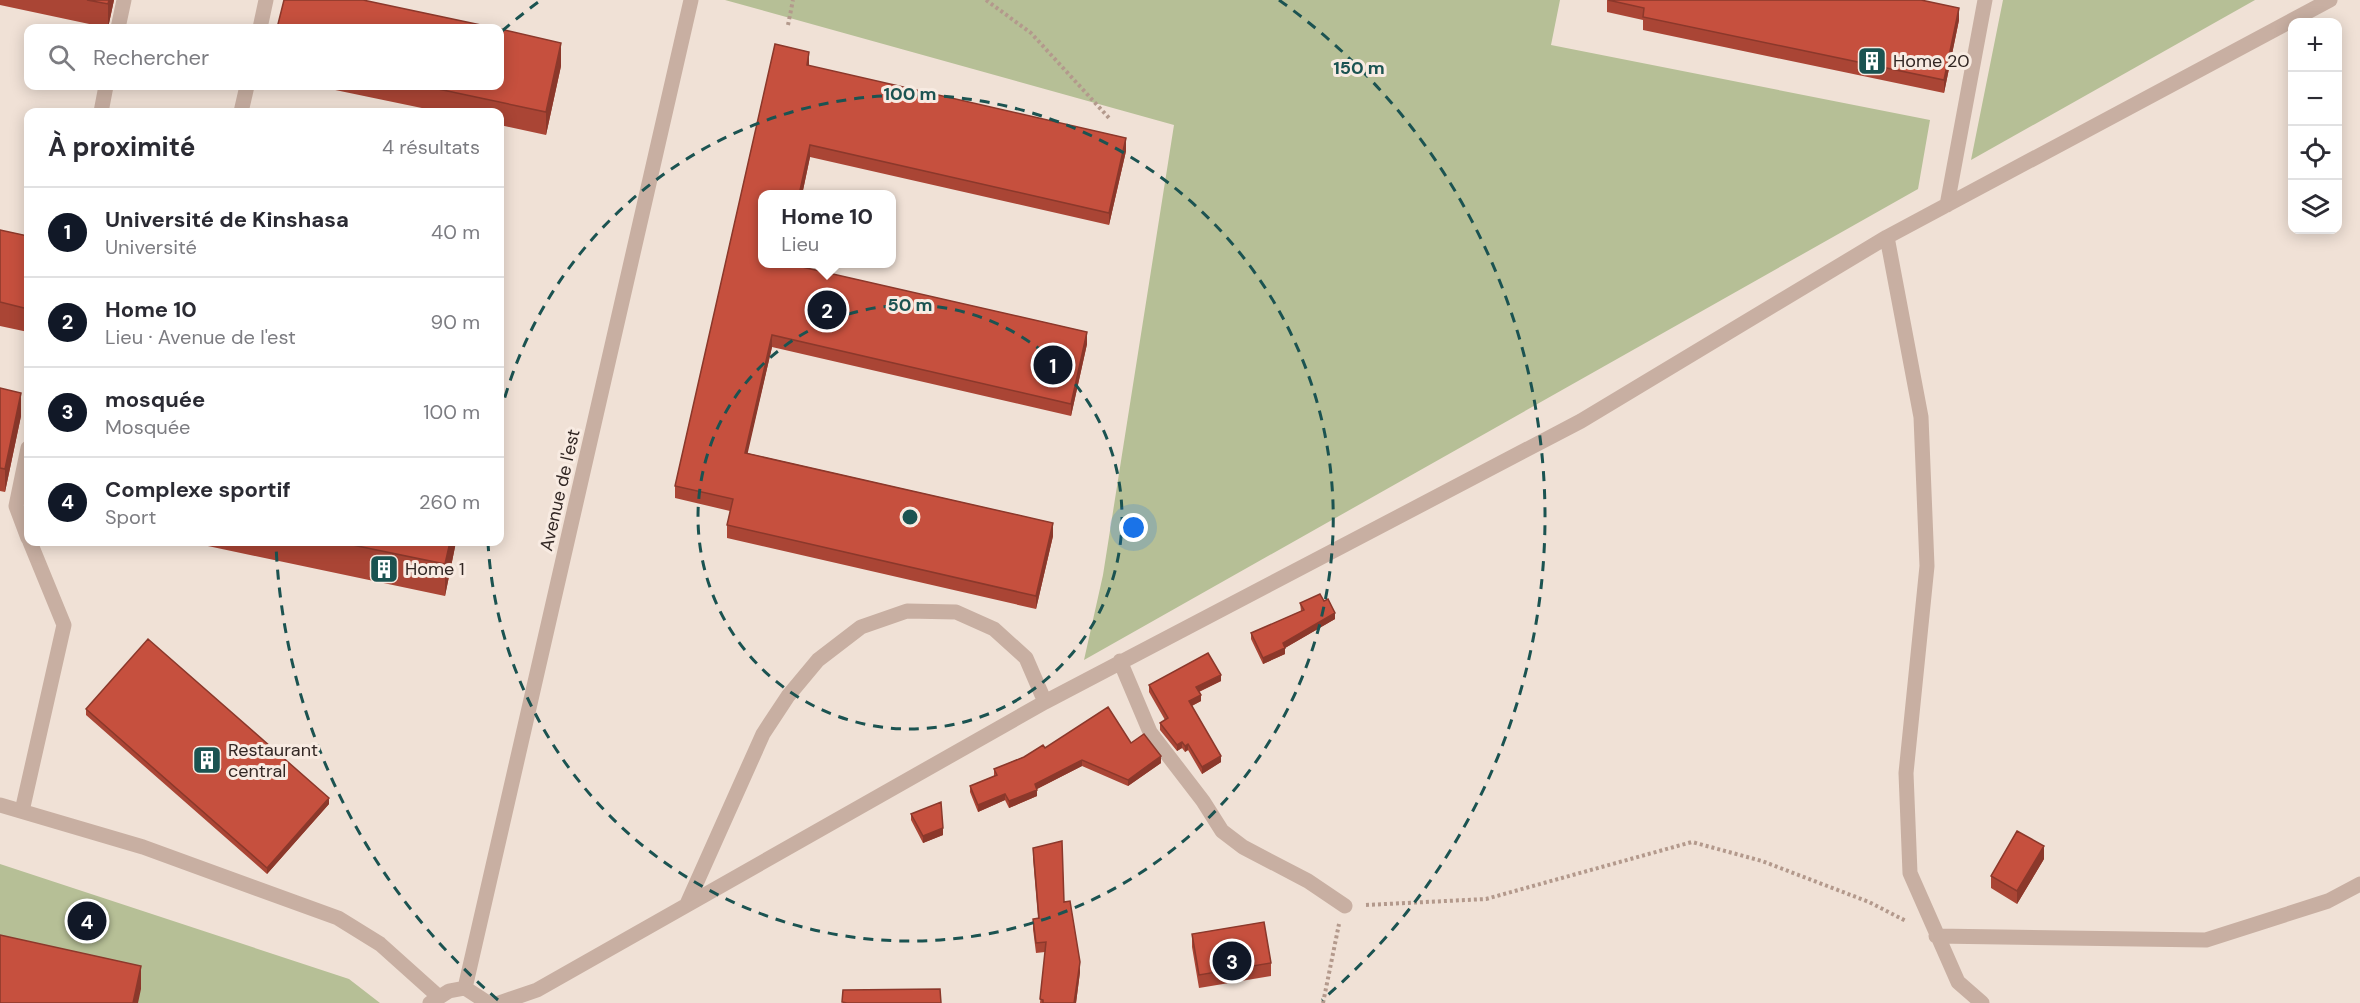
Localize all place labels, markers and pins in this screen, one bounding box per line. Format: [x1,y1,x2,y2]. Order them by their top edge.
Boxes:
building icon: Home 20 [1856,45,1888,77]
place label: Home 20 [1893,49,1969,73]
pin: 2 [808,288,846,332]
pin: 1 [1034,342,1072,388]
centre of rings [900,507,920,527]
building icon: Home 1 [368,553,400,585]
place label: Home 1 [405,557,465,581]
place label: Restaurant central [228,738,318,783]
building icon: Restaurant central [191,744,223,776]
pin: 4 [68,898,106,944]
pin: 3 [1212,938,1252,984]

